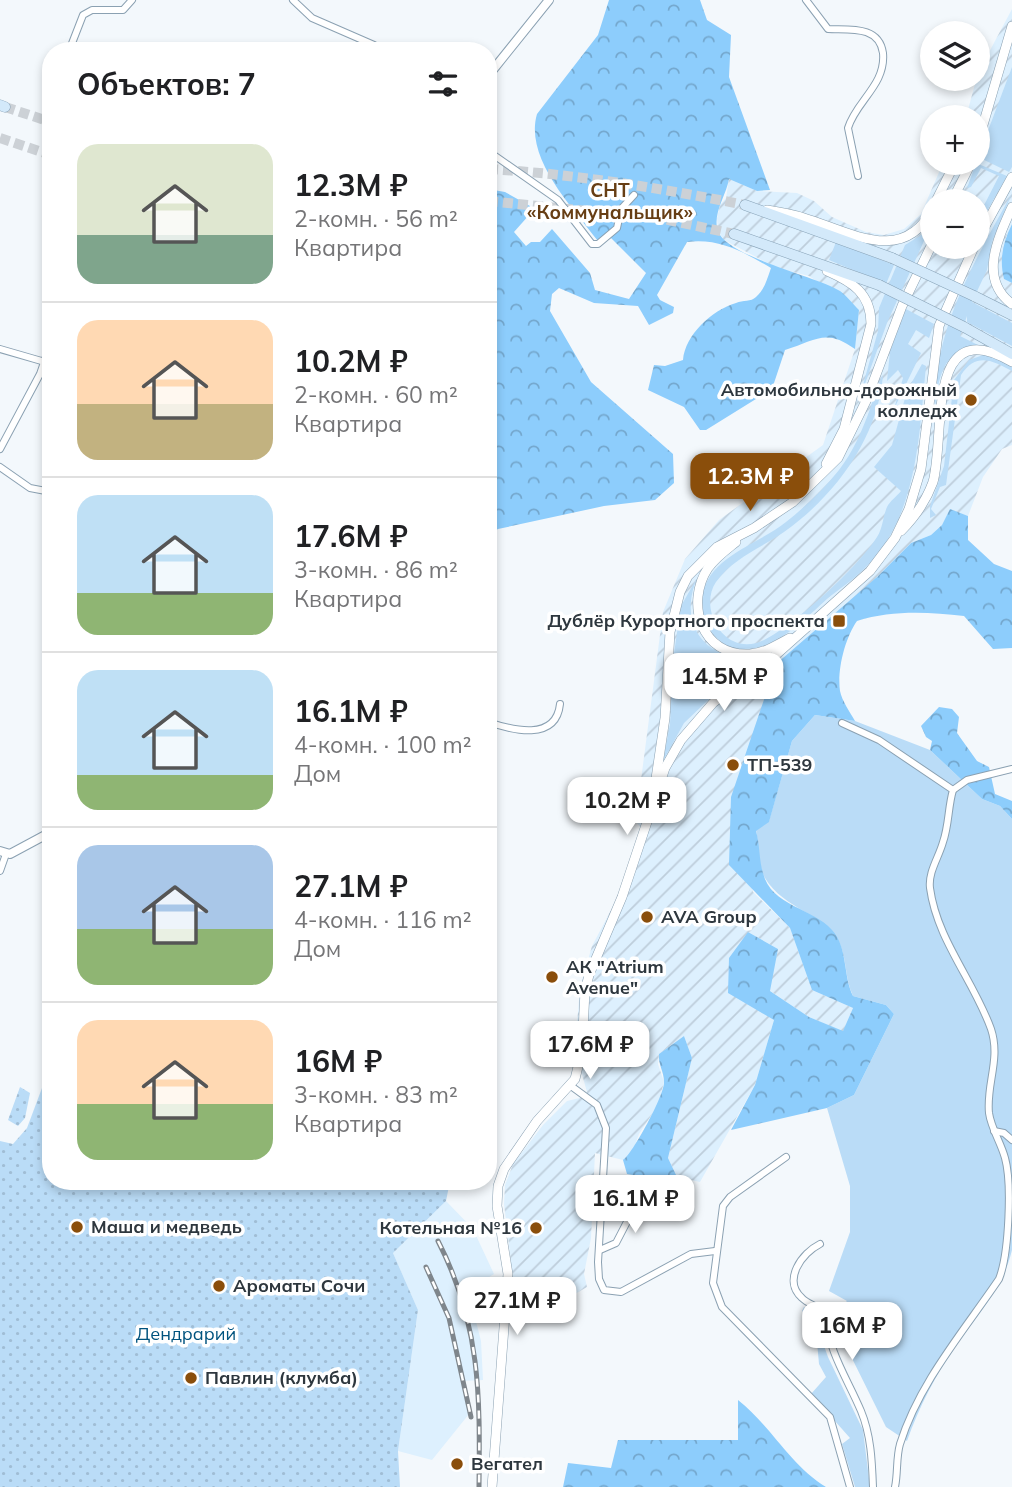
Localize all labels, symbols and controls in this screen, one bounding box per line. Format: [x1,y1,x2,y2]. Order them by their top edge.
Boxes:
map controls [920,21,990,259]
button: layers [920,21,990,91]
text: Объектов: 7 [77,65,256,103]
icon: filters [424,65,462,103]
button: + [920,105,990,175]
text: 12.3M ₽ [294,166,408,204]
icon: home [133,172,217,256]
district label: СНТ «Коммунальщик» [527,178,693,224]
button: − [920,189,990,259]
text: 2-комн. · 56 m² [294,204,458,233]
text: Квартира [294,233,402,262]
text: 10.2M ₽ [294,342,408,380]
icon: home [133,348,217,432]
place label: Автомобильно-дорожный колледж [721,378,958,422]
text: 2-комн. · 60 m² [294,380,458,409]
marker: Автомобильно-дорожный колледж [963,392,979,408]
text: Квартира [294,409,402,438]
pin: 12.3M ₽ [685,454,815,513]
text: 12.3M ₽ [706,461,794,490]
text: 17.6M ₽ [294,517,408,555]
icon: home [133,523,217,607]
text: 3-комн. · 86 m² [294,555,458,584]
text: Квартира [294,584,402,613]
place label: Дублёр Курортного проспекта [547,609,825,632]
marker: Дублёр Курортного проспекта [831,613,847,629]
pin: 14.5M ₽ [659,654,789,713]
text: 14.5M ₽ [680,661,768,690]
text: 16.1M ₽ [294,692,408,730]
icon: home [133,698,217,782]
text: 4-комн. · 100 m² [294,730,472,759]
place label: ТП-539 [747,753,812,776]
marker: ТП-539 [725,757,741,773]
text: Дом [294,759,341,788]
pin: 10.2M ₽ [562,778,692,837]
text: 10.2M ₽ [583,785,671,814]
text: 27.1M ₽ [294,867,408,905]
icon: home [133,873,217,957]
text: 4-комн. · 116 m² [294,905,472,934]
place label: AVA Group [661,905,757,928]
marker: AVA Group [639,909,655,925]
text: Дом [294,934,341,963]
place label: АК "Atrium Avenue" [566,955,664,999]
marker: АК "Atrium Avenue" [544,969,560,985]
pin: 17.6M ₽ [525,1021,655,1081]
text: 17.6M ₽ [546,1029,634,1058]
text: 16M ₽ [294,1042,382,1080]
icon: home [133,1048,217,1132]
text: 3-комн. · 83 m² [294,1080,458,1109]
text: Квартира [294,1109,402,1138]
pin: 16.1M ₽ [570,1176,700,1235]
text: 16.1M ₽ [591,1183,679,1212]
place label: Маша и медведь [91,1215,242,1238]
place label: Котельная №16 [380,1216,522,1239]
marker: Маша и медведь [69,1219,85,1235]
marker: Котельная №16 [528,1220,544,1236]
place label: Ароматы Сочи [233,1274,365,1297]
marker: Ароматы Сочи [211,1278,227,1294]
pin: 27.1M ₽ [452,1278,582,1337]
text: 27.1M ₽ [473,1285,561,1314]
pin: 16M ₽ [803,1302,901,1362]
text: 16M ₽ [818,1310,886,1339]
park label: Дендрарий [136,1322,236,1345]
place label: Павлин (клумба) [205,1366,358,1389]
marker: Павлин (клумба) [183,1370,199,1386]
place label: Вегател [471,1452,543,1475]
marker: Вегател [449,1456,465,1472]

